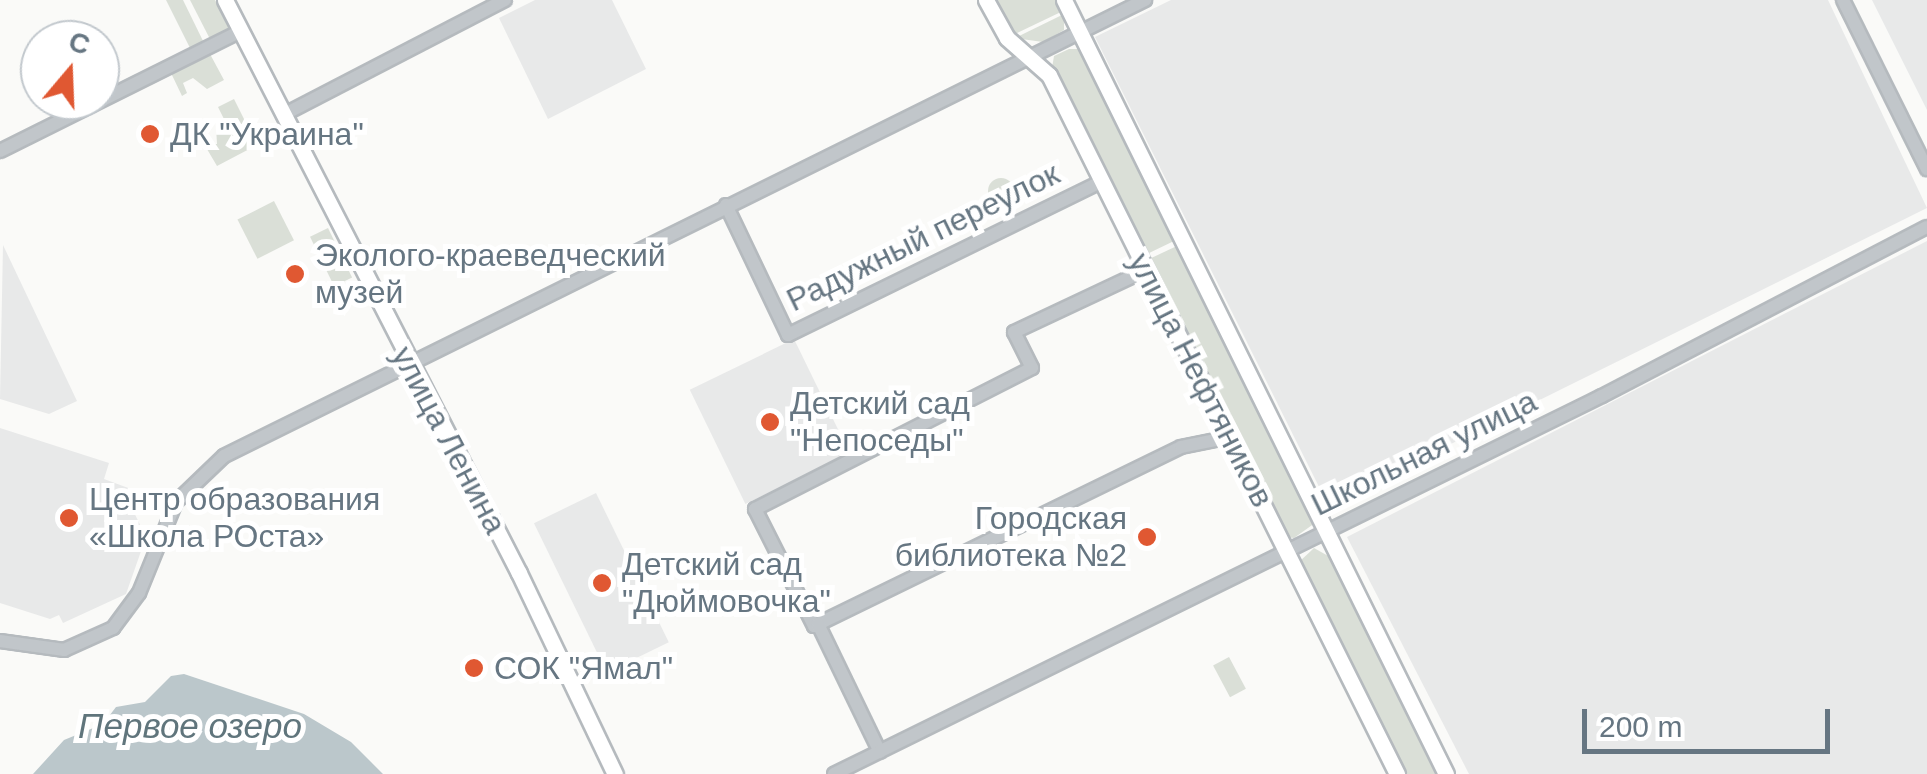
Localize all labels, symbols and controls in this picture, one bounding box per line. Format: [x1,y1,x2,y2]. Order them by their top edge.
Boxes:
north arrow [20,20,120,120]
text: С [65,25,94,61]
place label: ДК "Украина" [170,115,364,153]
marker: ДК "Украина" [139,123,161,145]
street label: Радужный переулок [780,154,1066,320]
place label: Эколого-краеведческий музей [315,237,666,312]
street label: улица Нефтяников [1120,247,1282,513]
marker: Эколого-краеведческий музей [284,263,306,285]
street label: улица Ленина [384,340,514,540]
street label: Школьная улица [1305,382,1543,524]
place label: Детский сад "Непоседы" [790,385,970,460]
marker: Детский сад "Непоседы" [759,411,781,433]
place label: Центр образования «Школа РОста» [89,481,380,556]
place label: Городская библиотека №2 [895,500,1127,575]
marker: Центр образования «Школа РОста» [58,507,80,529]
marker: Городская библиотека №2 [1136,526,1158,548]
place label: Детский сад "Дюймовочка" [622,546,831,621]
marker: Детский сад "Дюймовочка" [591,572,613,594]
place label: СОК "Ямал" [494,649,673,687]
marker: СОК "Ямал" [463,657,485,679]
scale bar [1587,689,1834,751]
water label: Первое озеро [78,705,302,747]
text: 200 m [1599,710,1682,743]

